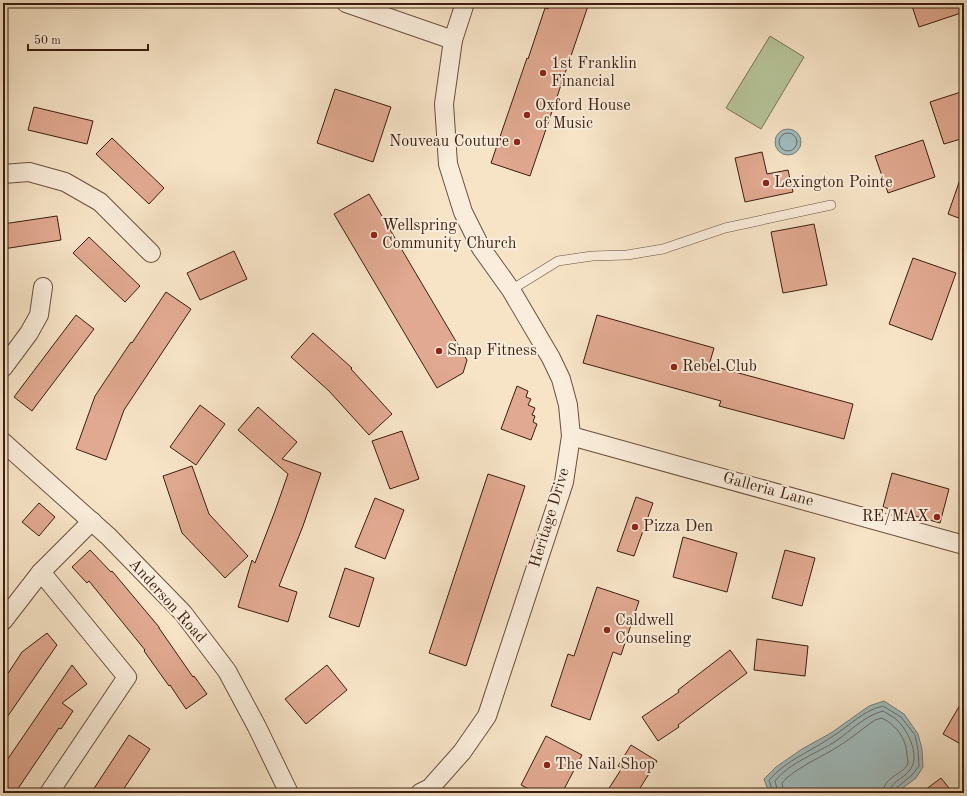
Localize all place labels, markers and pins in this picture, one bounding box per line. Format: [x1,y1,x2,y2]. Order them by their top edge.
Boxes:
place label: 1st Franklin Financial [551,56,637,90]
marker: 1st Franklin Financial [538,68,548,78]
place label: Oxford House of Music [535,98,631,132]
marker: Oxford House of Music [522,110,532,120]
place label: Nouveau Couture [389,134,509,150]
marker: Nouveau Couture [512,137,522,147]
place label: Lexington Pointe [774,175,893,191]
marker: Lexington Pointe [761,178,771,188]
place label: Wellspring Community Church [382,218,517,252]
marker: Wellspring Community Church [369,230,379,240]
place label: Snap Fitness [447,343,537,359]
marker: Snap Fitness [434,346,444,356]
place label: Rebel Club [682,359,757,375]
marker: Rebel Club [669,362,679,372]
place label: RE/MAX [862,509,929,525]
marker: RE/MAX [932,512,942,522]
place label: Pizza Den [643,519,714,535]
marker: Pizza Den [630,522,640,532]
place label: Caldwell Counseling [615,613,691,647]
marker: Caldwell Counseling [602,625,612,635]
place label: The Nail Shop [555,757,655,773]
marker: The Nail Shop [542,760,552,770]

